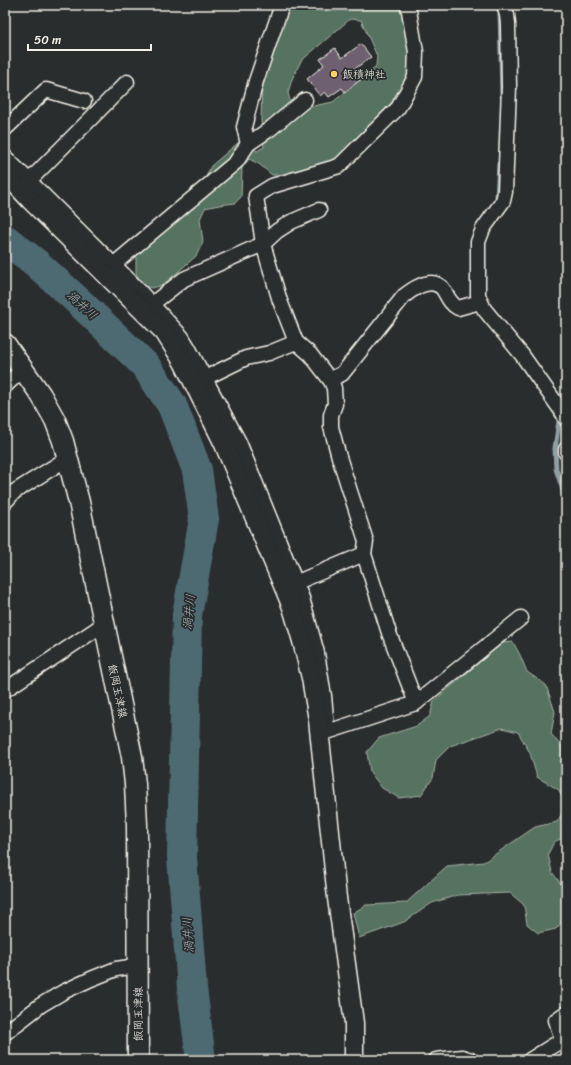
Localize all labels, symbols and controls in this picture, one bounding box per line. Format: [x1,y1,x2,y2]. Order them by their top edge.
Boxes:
scale bar [28,26,151,52]
text: 50 m [34,29,61,51]
place label: 飯積神社 [342,65,386,84]
marker: 飯積神社 [329,69,339,79]
water label: 渦井川 [61,285,103,325]
water label: 渦井川 [176,593,202,631]
street label: 飯岡玉津線 [103,662,133,720]
water label: 渦井川 [176,916,200,954]
street label: 飯岡玉津線 [129,987,148,1042]

